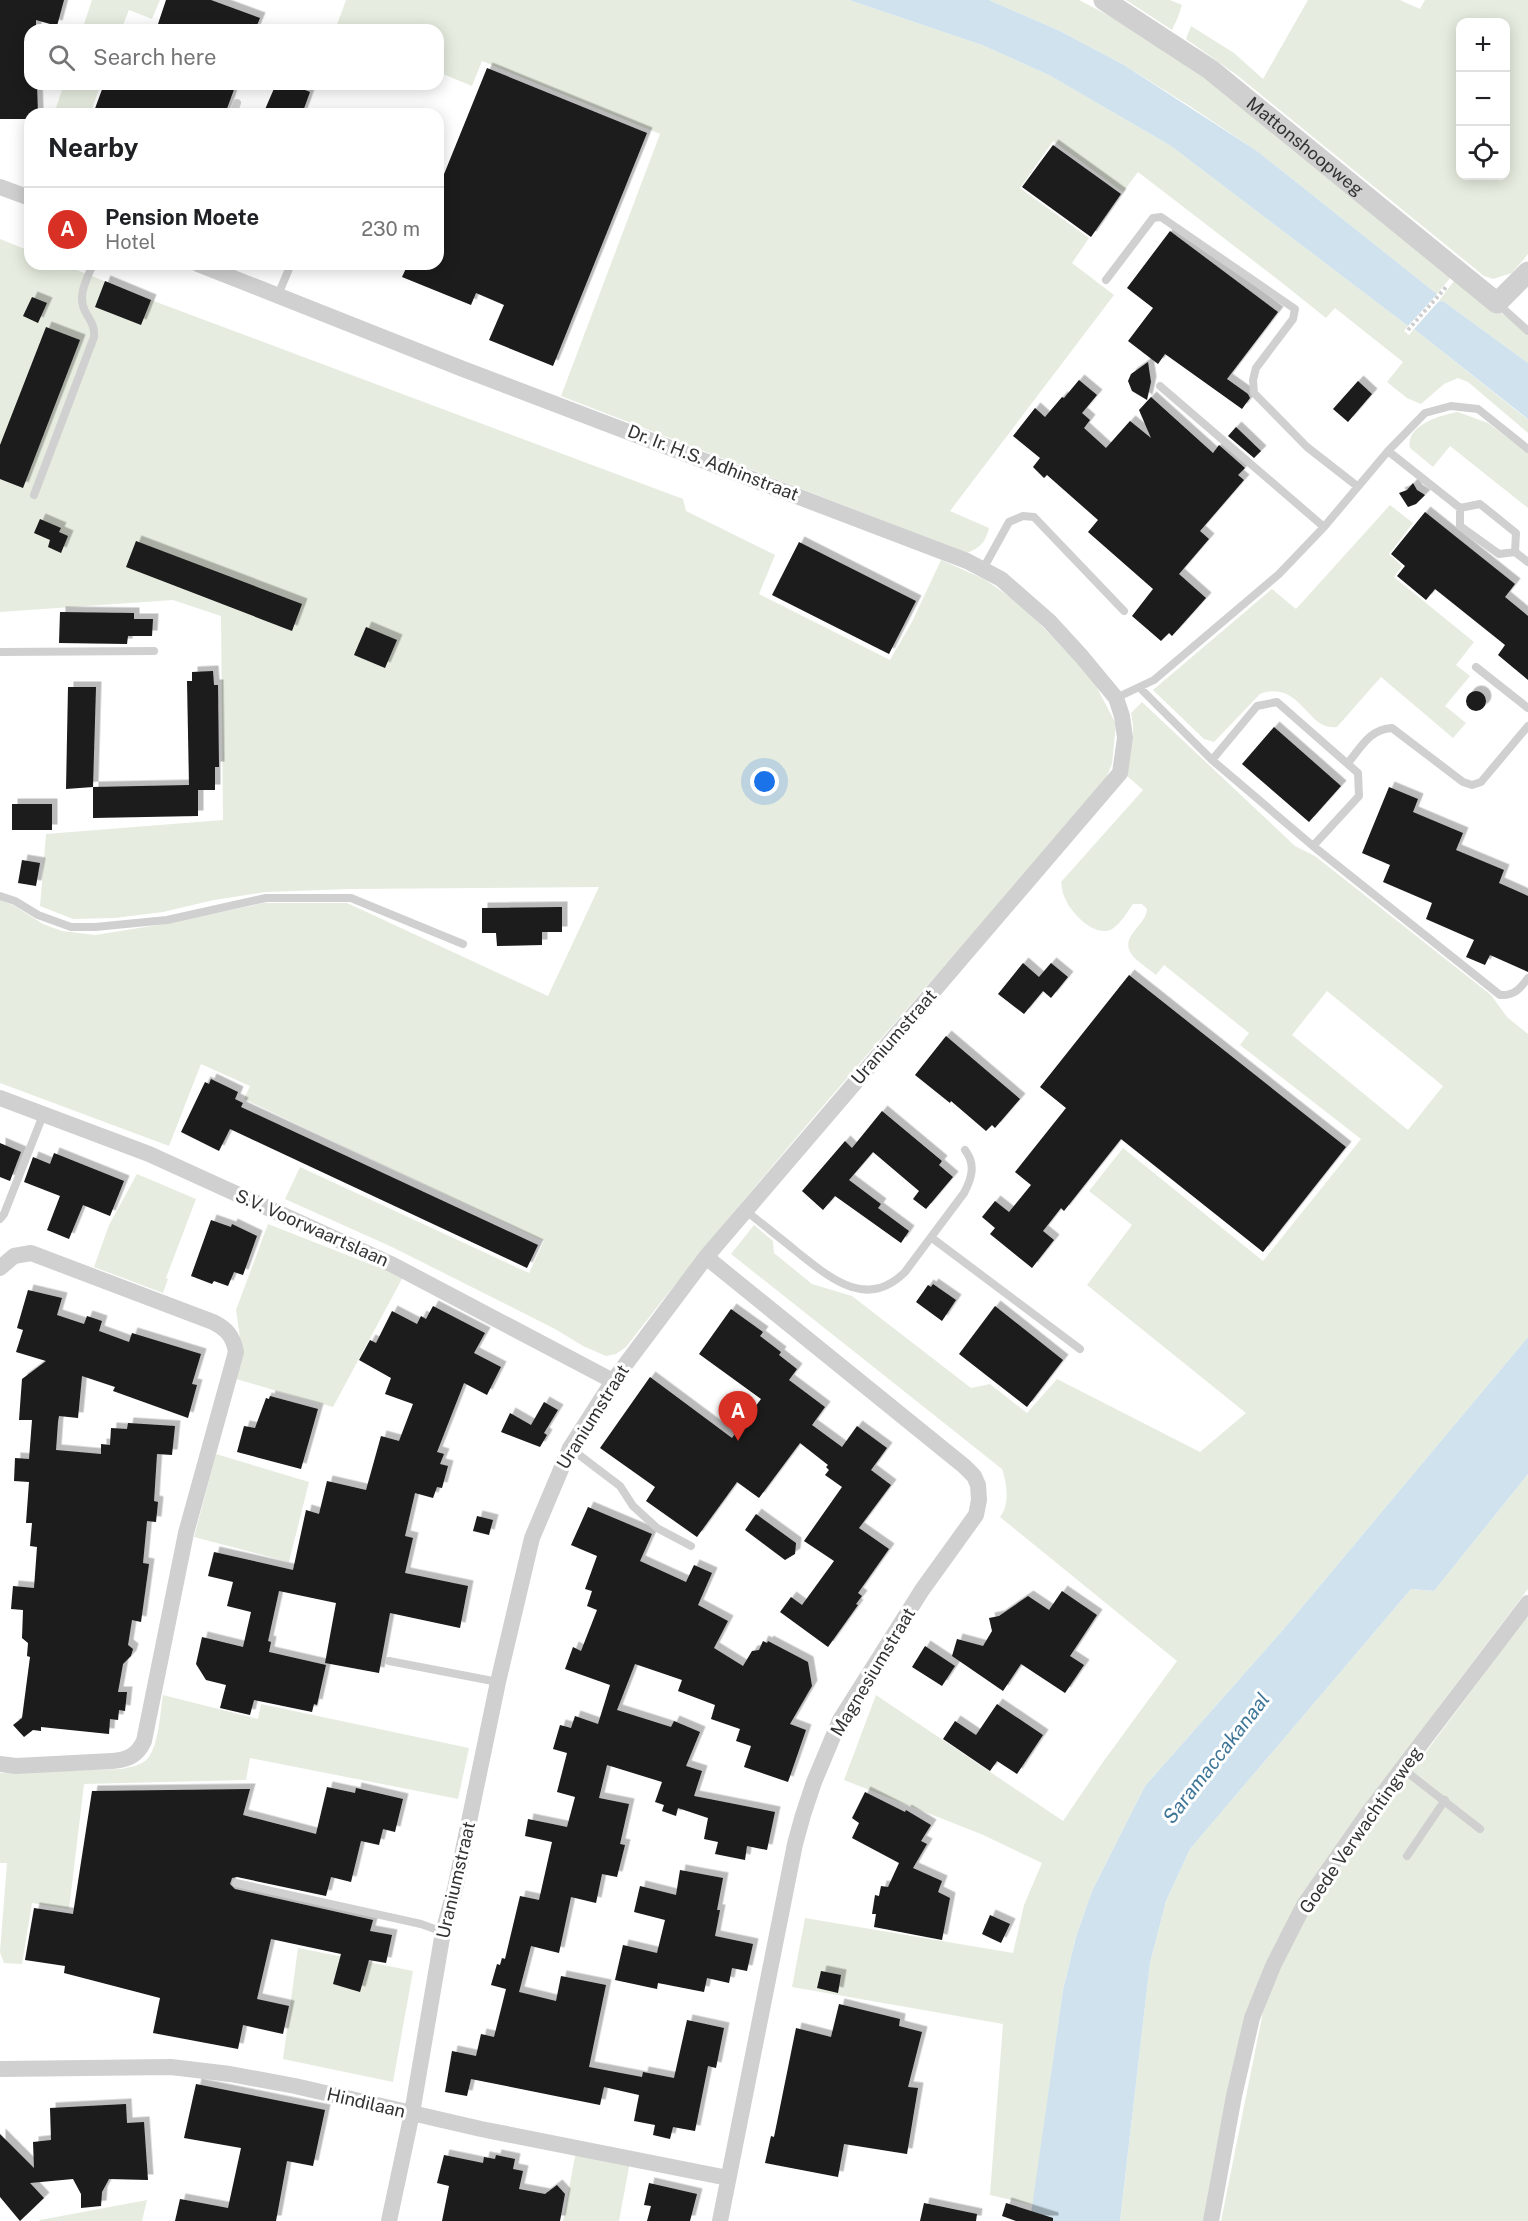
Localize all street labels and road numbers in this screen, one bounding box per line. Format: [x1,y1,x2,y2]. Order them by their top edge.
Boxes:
street label: Mattonshoopweg [1243,92,1368,200]
street label: Dr. Ir. H.S. Adhinstraat [625,420,802,505]
street label: Uraniumstraat [847,985,941,1089]
street label: S.V. Voorwaartslaan [232,1184,392,1271]
street label: Uraniumstraat [552,1361,633,1473]
street label: Magnesiumstraat [826,1604,919,1740]
street label: Goede Verwachtingweg [1295,1742,1426,1917]
street label: Uraniumstraat [432,1819,479,1940]
street label: Hindilaan [325,2083,407,2122]

